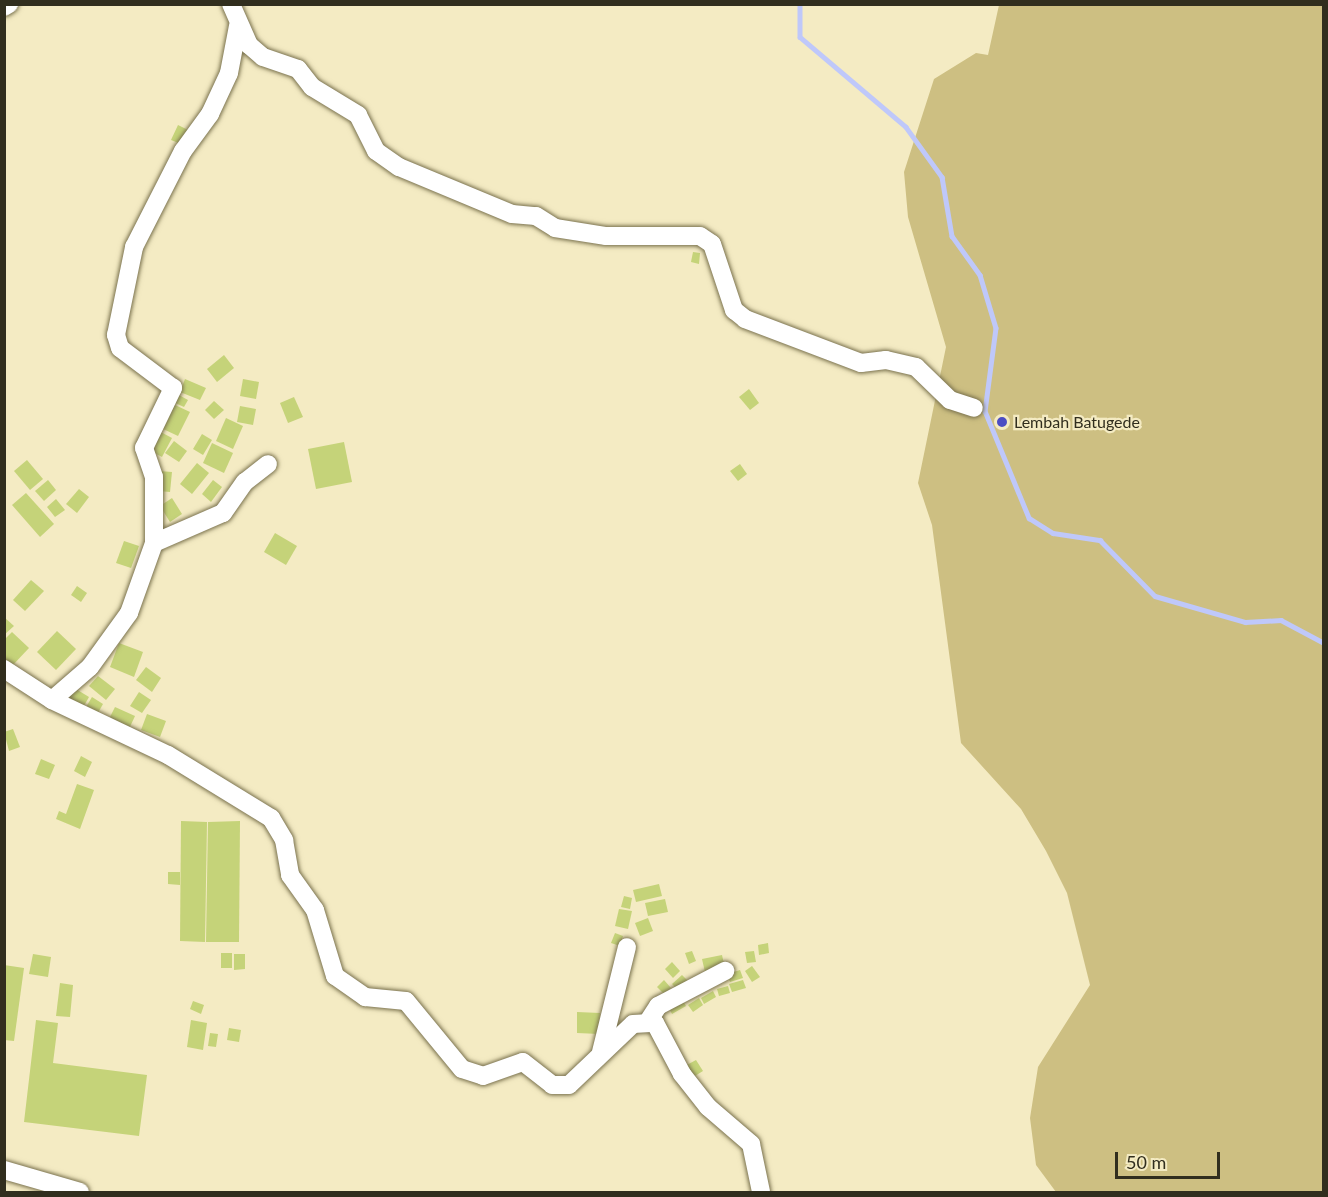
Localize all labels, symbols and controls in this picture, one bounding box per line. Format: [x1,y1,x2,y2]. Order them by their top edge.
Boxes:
place label: Lembah Batugede [1014,412,1140,432]
marker: Lembah Batugede [995,415,1009,429]
scale bar [1118,1140,1223,1178]
text: 50 m [1126,1151,1166,1173]

